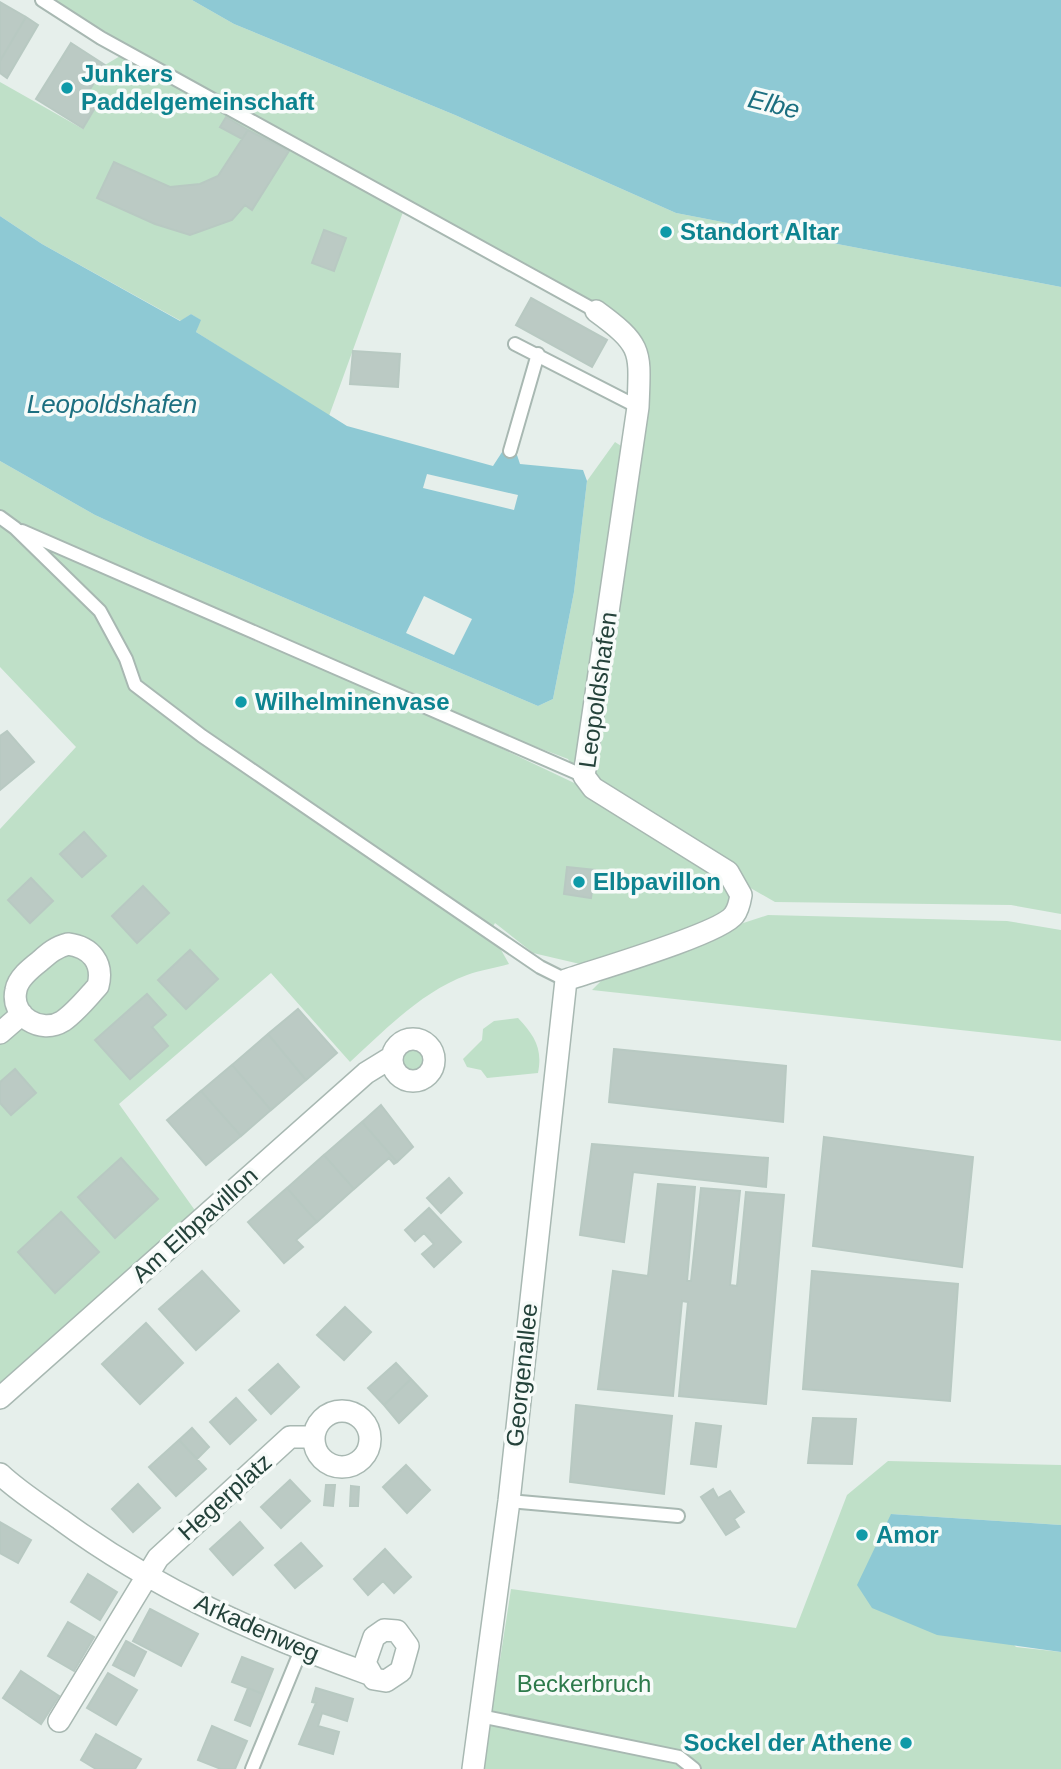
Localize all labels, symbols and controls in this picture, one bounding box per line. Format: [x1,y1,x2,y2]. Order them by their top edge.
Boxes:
place label: Junkers Paddelgemeinschaft [81,60,314,115]
marker: Junkers Paddelgemeinschaft [59,80,75,96]
water label: Elbe [745,83,803,125]
place label: Standort Altar [680,218,839,245]
marker: Standort Altar [658,224,674,240]
water label: Leopoldshafen [27,389,197,419]
street label: Leopoldshafen [573,610,622,770]
place label: Wilhelminenvase [255,688,450,715]
marker: Wilhelminenvase [233,694,249,710]
place label: Elbpavillon [593,868,721,895]
marker: Elbpavillon [571,874,587,890]
street label: Am Elbpavillon [127,1161,263,1288]
street label: Georgenallee [501,1302,542,1448]
street label: Hegerplatz [173,1448,277,1545]
place label: Amor [876,1521,939,1548]
marker: Amor [854,1527,870,1543]
street label: Arkadenweg [191,1588,324,1667]
park label: Beckerbruch [517,1670,651,1697]
place label: Sockel der Athene [683,1729,892,1756]
marker: Sockel der Athene [898,1735,914,1751]

